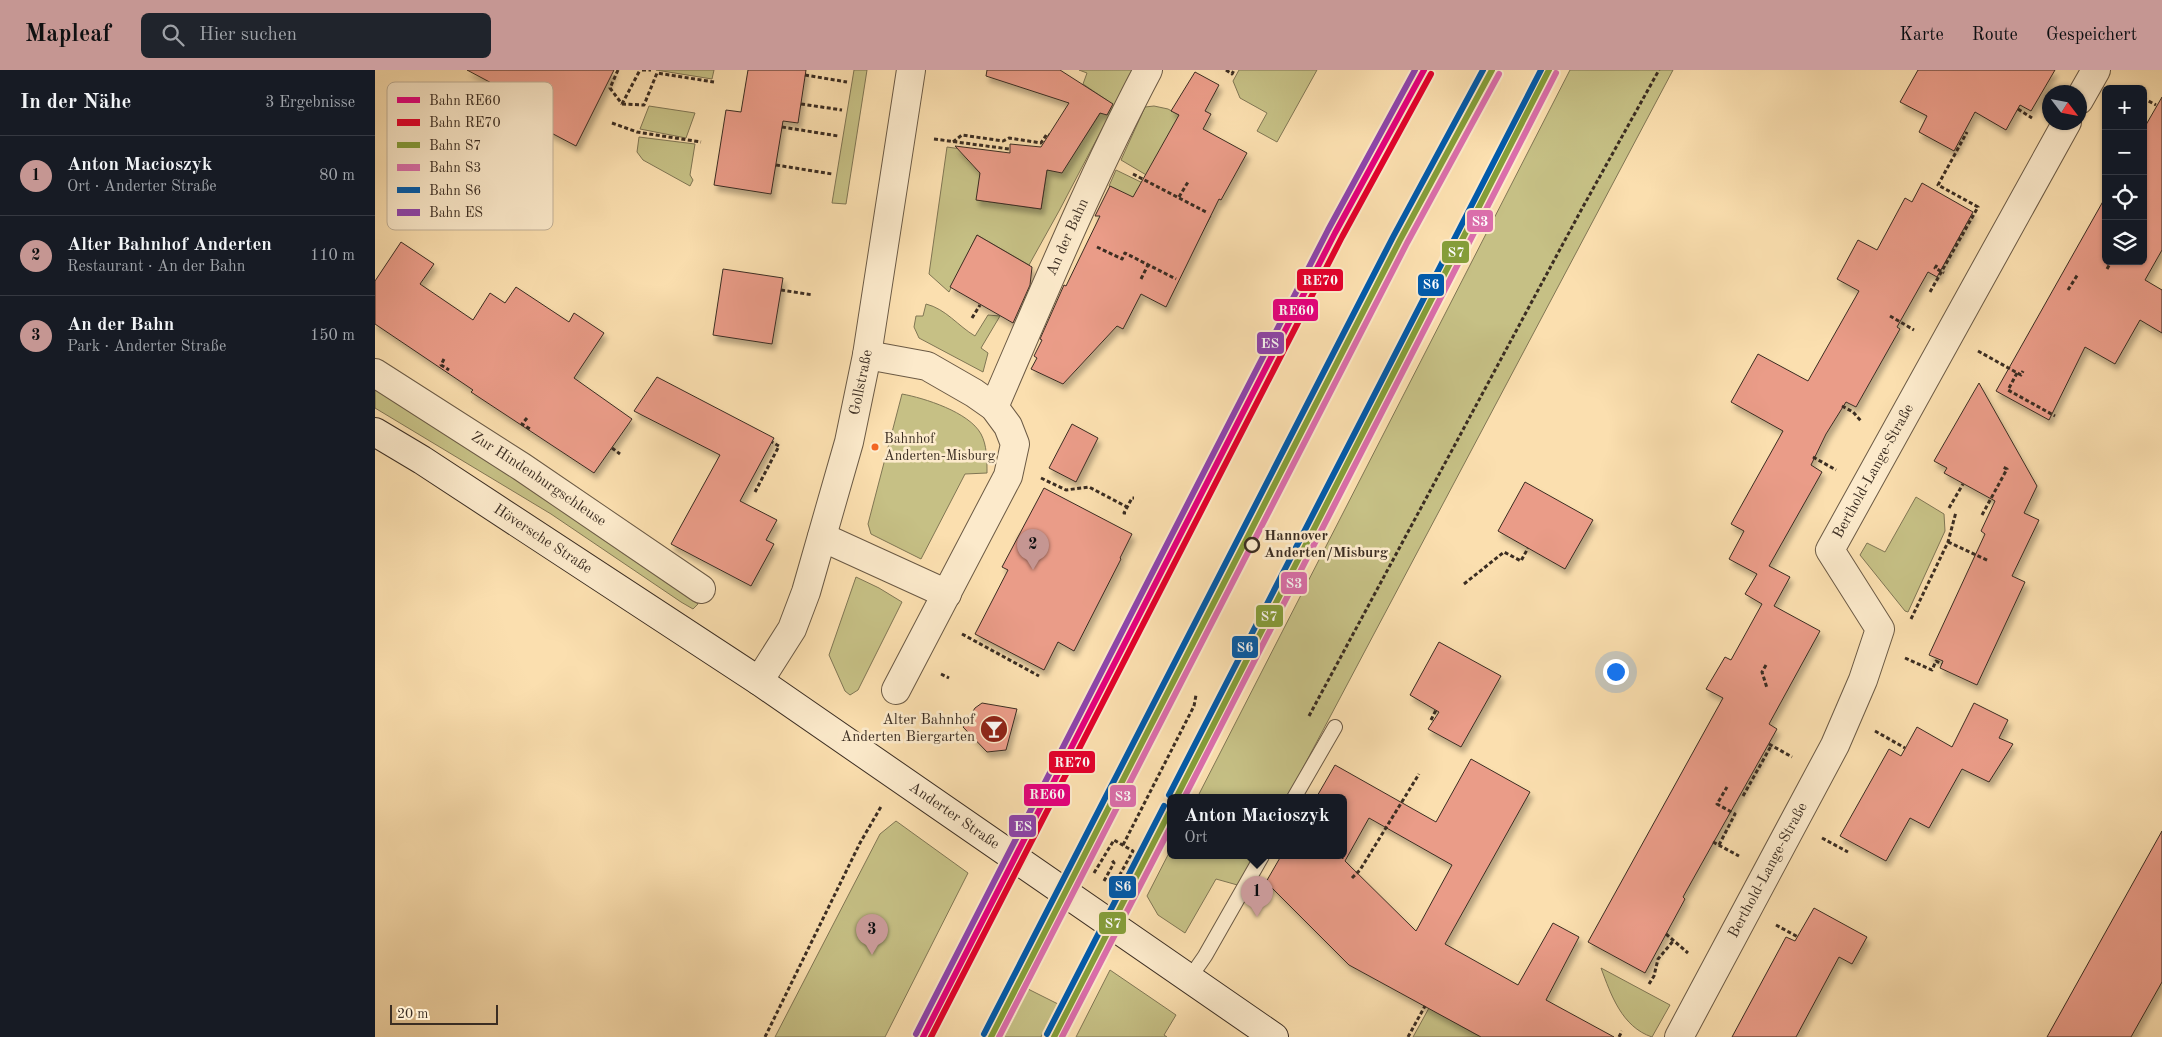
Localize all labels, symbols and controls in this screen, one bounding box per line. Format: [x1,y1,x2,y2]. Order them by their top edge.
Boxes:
search box [141,13,491,58]
icon: search [159,21,187,49]
text: Mapleaf [25,23,111,47]
text: Hier suchen [199,26,297,45]
text: Karte [1899,26,1944,44]
text: Route [1972,26,2018,44]
text: Gespeichert [2046,26,2137,44]
legend [387,82,553,230]
north arrow [2042,85,2087,130]
map controls [2102,85,2147,265]
button: + [2102,85,2147,130]
text: In der Nähe [20,92,131,113]
text: Bahn RE60 [429,94,501,108]
text: 3 Ergebnisse [265,95,355,111]
text: Bahn RE70 [429,116,501,130]
button: − [2102,130,2147,175]
text: Bahn S7 [429,139,481,153]
text: Anton Macioszyk [67,156,212,175]
text: Bahn S3 [429,161,481,175]
text: 1 [31,168,41,184]
text: 80 m [319,168,355,184]
button: locate [2102,175,2147,220]
text: Ort · Anderter Straße [67,179,217,195]
text: Bahn S6 [429,184,481,198]
street label: An der Bahn [1044,196,1092,278]
text: Bahn ES [429,206,483,220]
line badge: S3 [1466,209,1494,233]
text: S3 [1472,215,1488,229]
button: layers [2102,220,2147,265]
text: Alter Bahnhof Anderten [67,236,272,255]
line badge: S7 [1441,240,1470,264]
text: S7 [1448,246,1464,260]
text: 2 [31,248,41,264]
text: 110 m [310,248,355,264]
text: Restaurant · An der Bahn [67,259,245,275]
line badge: RE70 [1296,268,1344,292]
line badge: S6 [1417,273,1445,297]
text: RE70 [1302,274,1338,288]
text: S6 [1423,278,1439,292]
line badge: RE60 [1272,298,1319,322]
text: RE60 [1278,304,1314,318]
text: An der Bahn [67,316,174,335]
text: 3 [31,328,41,344]
text: 150 m [310,328,355,344]
line badge: ES [1256,331,1285,355]
text: ES [1261,337,1279,351]
text: Park · Anderter Straße [67,339,226,355]
street label: Gollstraße [847,349,875,417]
street label: Berthold-Lange-Straße [1830,402,1917,541]
street label: Zur Hindenburgschleuse [468,429,609,529]
place label: Bahnhof Anderten-Misburg [884,432,996,463]
marker: Bahnhof Anderten-Misburg [870,442,880,452]
street label: Höversche Straße [491,502,595,577]
pin: 2 [1017,529,1049,570]
place label: Hannover Anderten/Misburg [1264,529,1389,561]
marker: Hannover Anderten/Misburg [1244,537,1260,553]
line badge: S3 [1280,571,1308,595]
text: S3 [1286,577,1302,591]
line badge: S7 [1255,604,1284,628]
text: S7 [1261,610,1277,624]
line badge: S6 [1231,635,1259,659]
text: S6 [1237,641,1253,655]
your location [1603,659,1629,685]
place label: Alter Bahnhof Anderten Biergarten [841,713,976,745]
bar icon: Alter Bahnhof Anderten Biergarten [979,714,1009,744]
line badge: RE70 [1048,750,1096,774]
text: RE70 [1054,756,1090,770]
street label: Anderter Straße [906,780,1002,852]
line badge: RE60 [1023,783,1071,807]
line badge: S3 [1109,784,1137,808]
text: RE60 [1029,788,1065,802]
text: S3 [1115,790,1131,804]
popup [1167,794,1347,859]
street label: Berthold-Lange-Straße [1726,800,1810,940]
text: Anton Macioszyk [1184,807,1330,826]
line badge: ES [1008,814,1037,838]
text: ES [1014,820,1032,834]
text: Ort [1184,830,1208,846]
line badge: S6 [1108,875,1137,899]
pin: 1 [1241,876,1273,917]
text: S6 [1115,880,1131,894]
line badge: S7 [1098,911,1127,935]
pin: 3 [856,914,888,955]
text: S7 [1105,917,1121,931]
scale bar [390,1002,497,1025]
text: 20 m [397,1007,428,1021]

